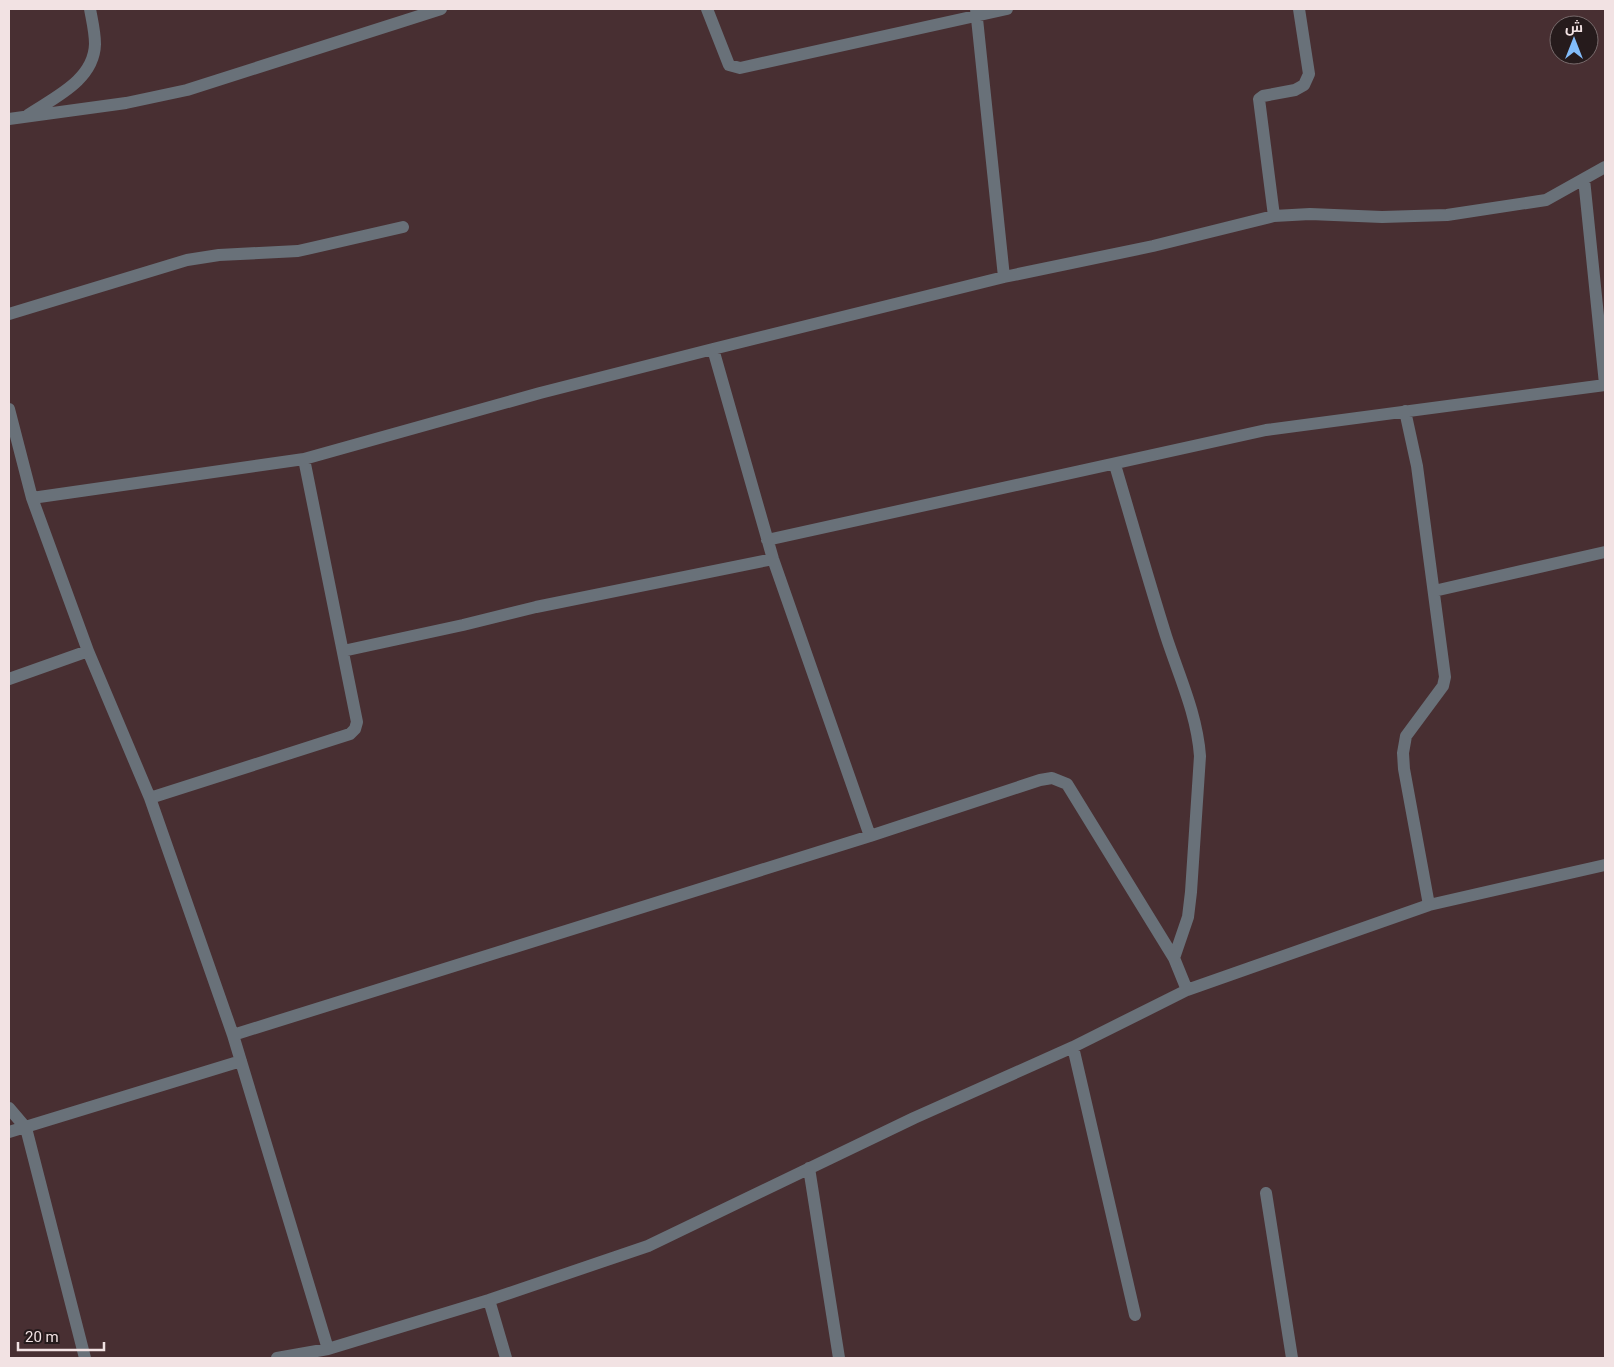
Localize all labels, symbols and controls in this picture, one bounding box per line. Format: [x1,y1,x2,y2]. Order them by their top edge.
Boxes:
north arrow [1549,15,1599,65]
text: ش [1565,19,1583,36]
scale bar [18,1320,104,1352]
text: 20 m [25,1328,59,1346]

